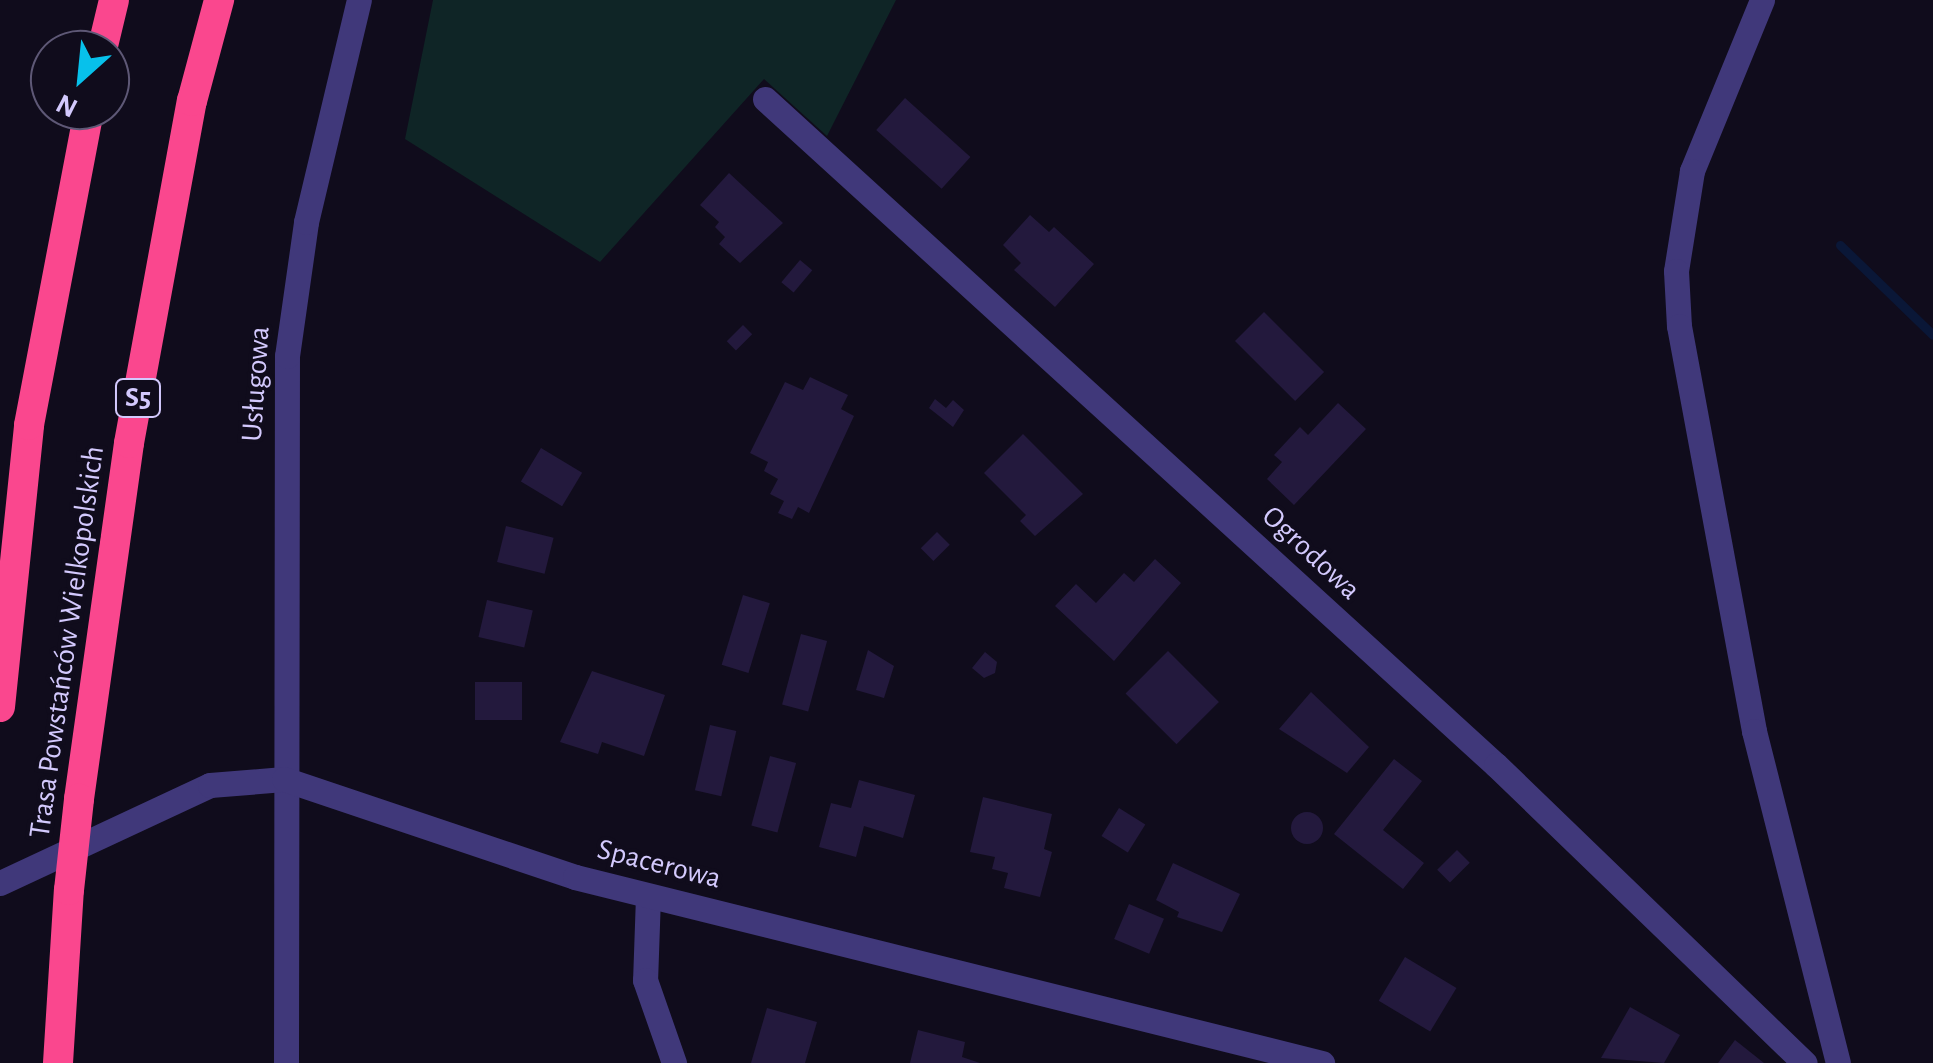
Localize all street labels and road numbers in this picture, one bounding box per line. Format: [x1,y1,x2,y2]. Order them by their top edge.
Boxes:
street label: Usługowa [234,325,278,443]
road number: S5 [113,375,163,421]
street label: Trasa Powstańców Wielkopolskich [22,444,112,840]
street label: Ogrodowa [1254,498,1368,608]
street label: Spacerowa [593,831,725,897]

